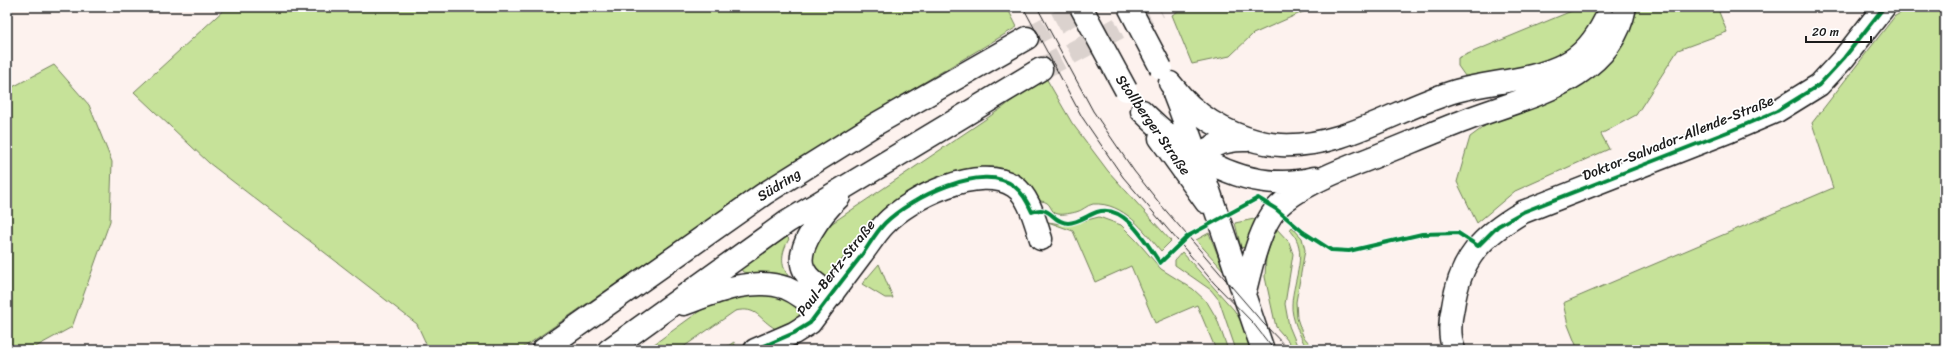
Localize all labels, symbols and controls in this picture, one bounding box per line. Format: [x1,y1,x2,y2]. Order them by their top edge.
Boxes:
scale bar [1806,18,1871,44]
text: 20 m [1812,21,1839,43]
street label: Stollberger Straße [1109,69,1197,181]
street label: Doktor-Salvador-Allende-Straße [1578,88,1778,188]
street label: Südring [752,162,806,208]
street label: Paul-Bertz-Straße [790,214,882,322]

